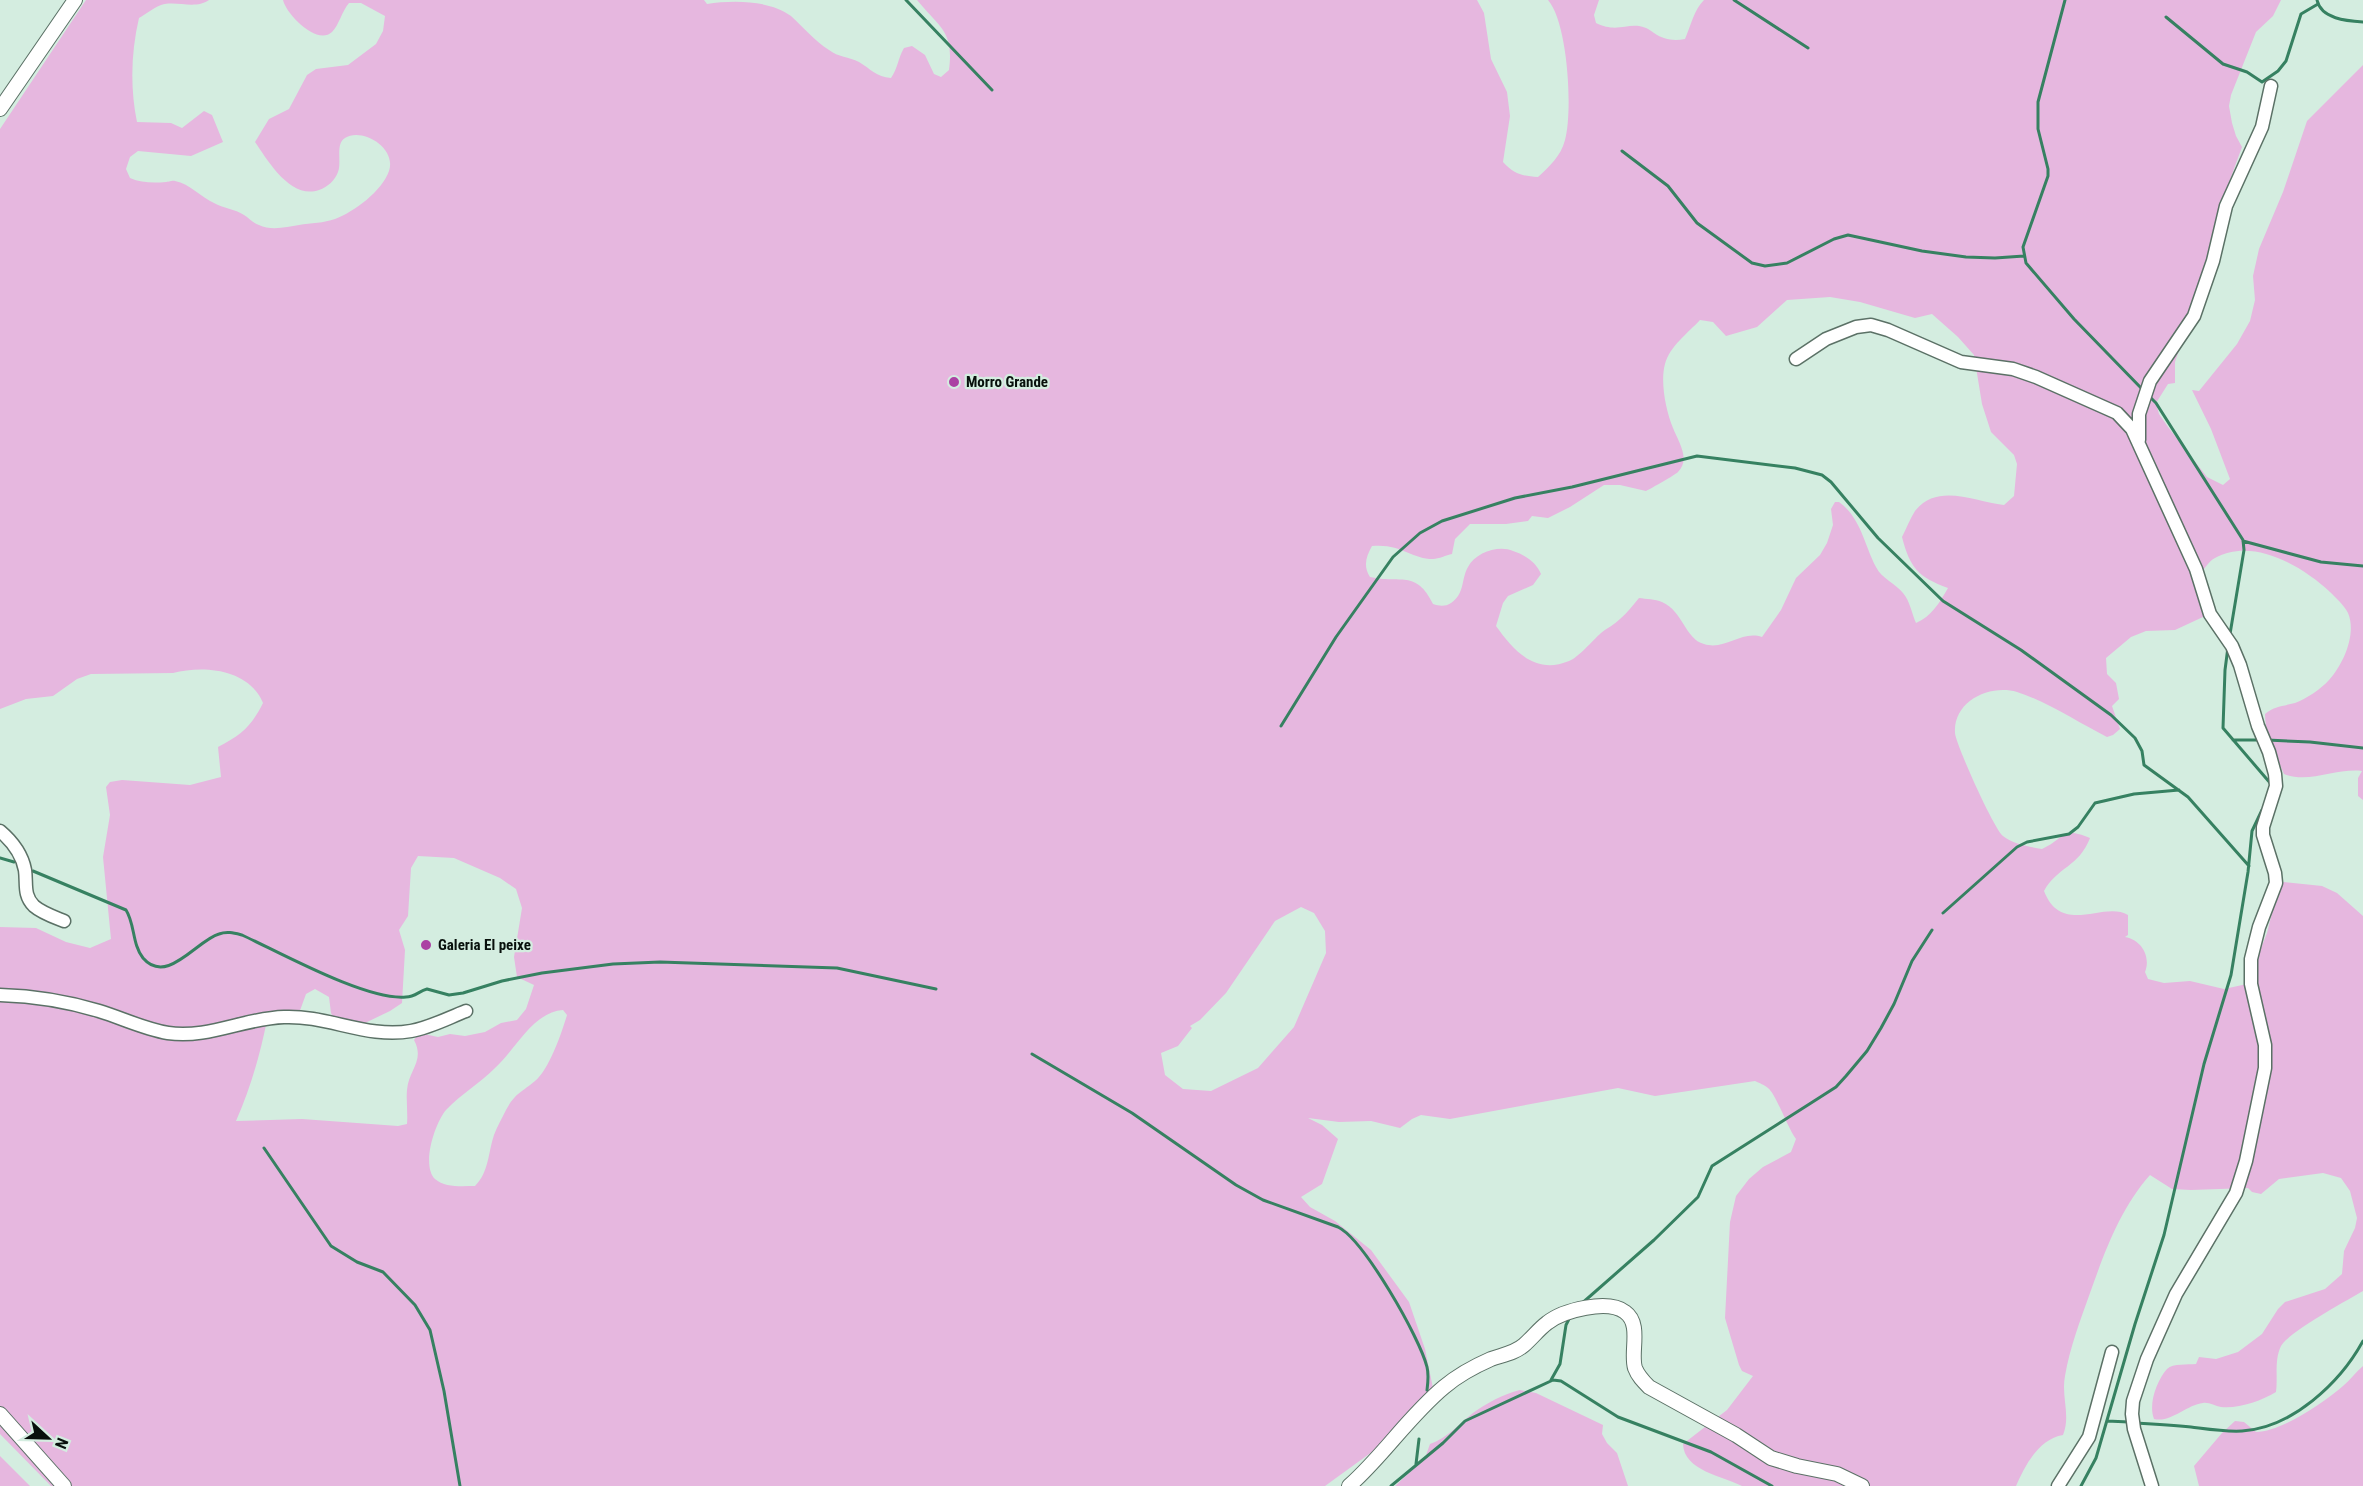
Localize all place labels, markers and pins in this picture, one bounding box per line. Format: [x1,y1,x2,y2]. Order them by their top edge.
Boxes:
place label: Morro Grande [966,373,1048,391]
marker: Morro Grande [947,375,961,389]
place label: Galeria El peixe [438,936,531,954]
marker: Galeria El peixe [419,938,433,952]

